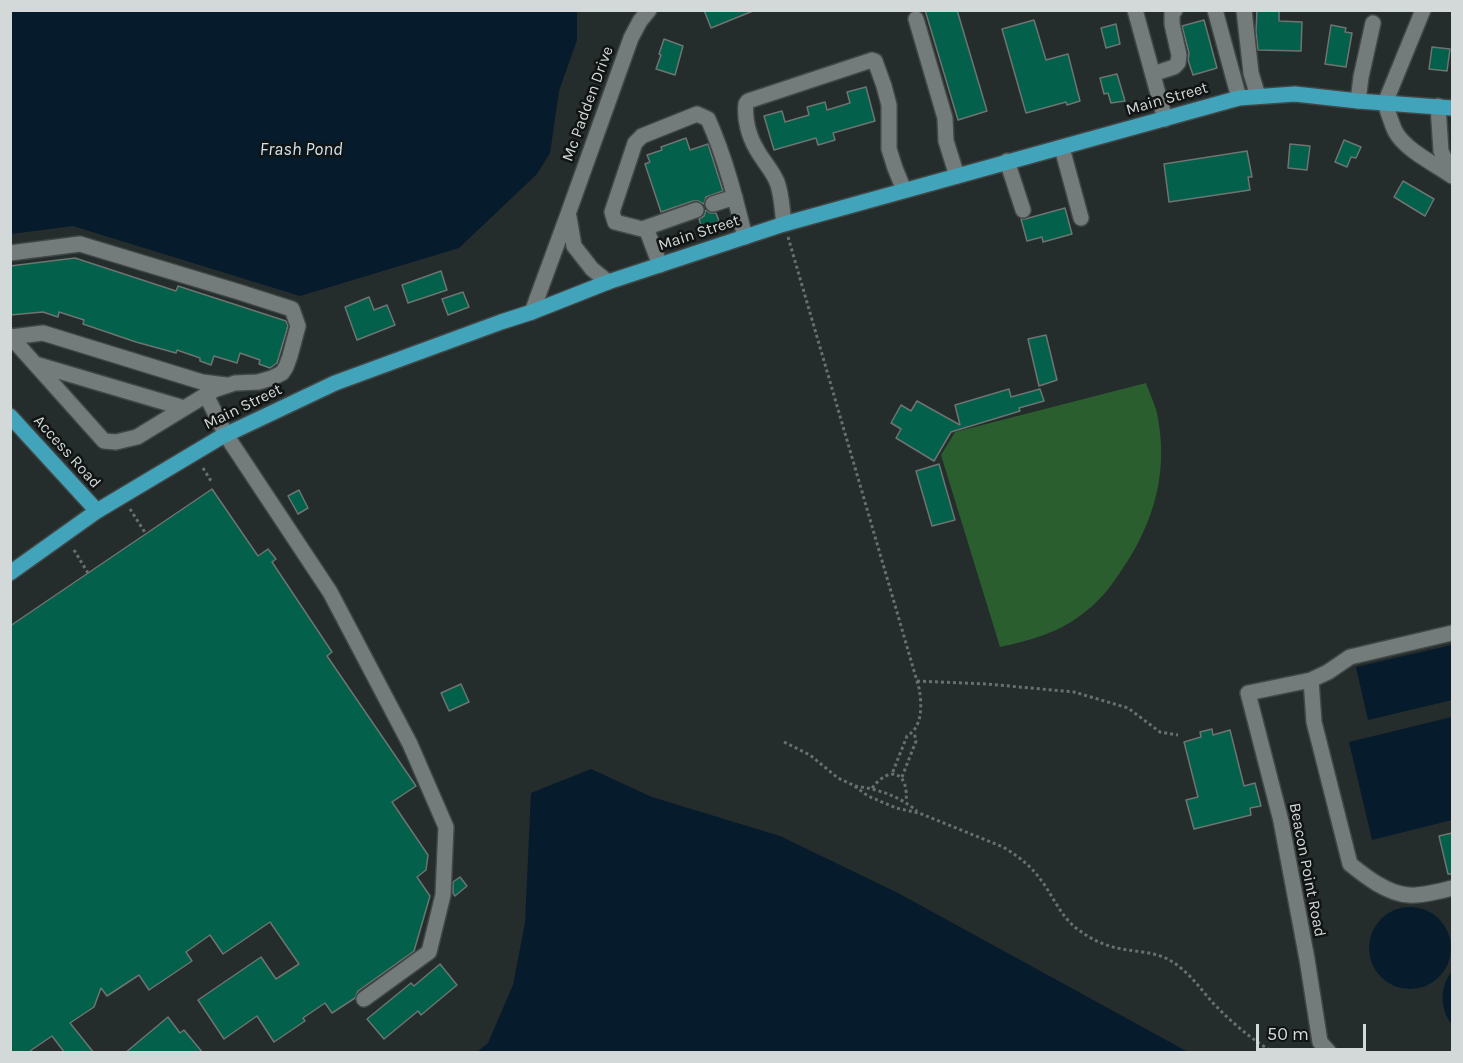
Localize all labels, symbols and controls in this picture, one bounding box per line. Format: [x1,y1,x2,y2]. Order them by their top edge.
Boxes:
street label: Mc Padden Drive [558,44,618,164]
street label: Main Street [1124,78,1210,120]
water label: Frash Pond [259,139,343,161]
street label: Main Street [656,211,742,255]
street label: Main Street [201,380,285,434]
street label: Access Road [29,412,105,492]
street label: Beacon Point Road [1285,801,1329,939]
scale bar [1259,1012,1368,1050]
text: 50 m [1267,1023,1309,1045]

